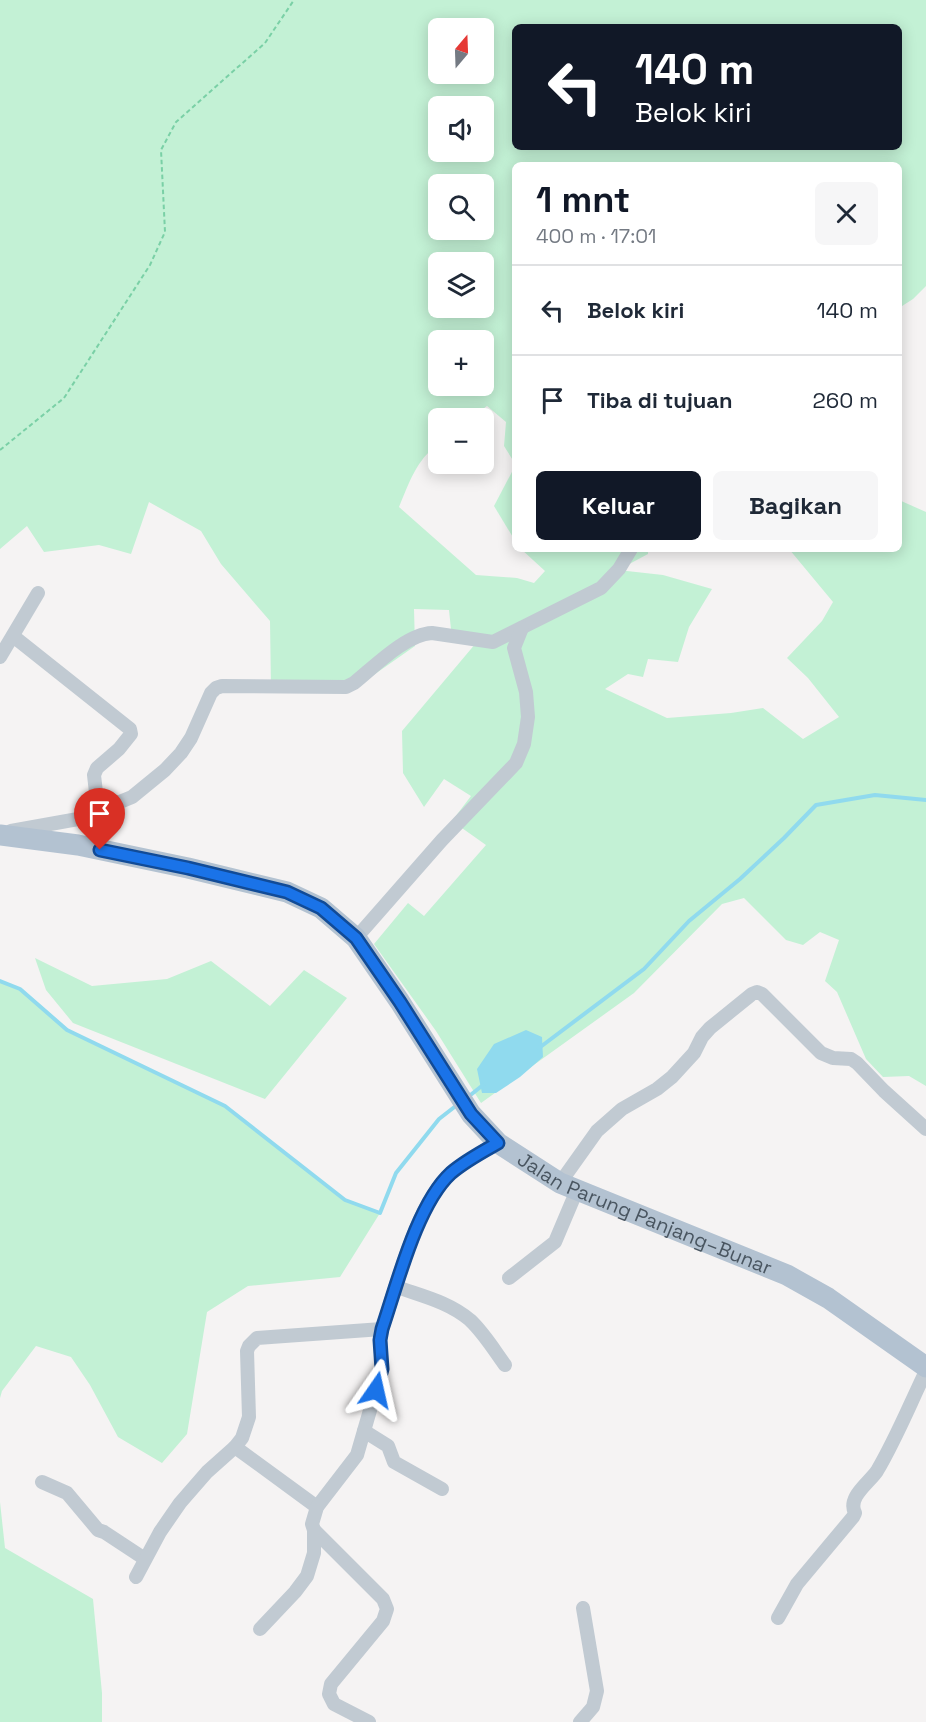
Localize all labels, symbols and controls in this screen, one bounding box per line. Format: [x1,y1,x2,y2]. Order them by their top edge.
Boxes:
north arrow [428,18,494,84]
map controls [428,18,494,474]
text: 140 m [635,43,754,96]
icon: left [536,48,614,126]
text: Belok kiri [635,95,752,130]
button: sound [428,96,494,162]
button: search [428,174,494,240]
text: 1 mnt [536,177,630,223]
button: close [815,182,878,245]
text: 400 m · 17:01 [536,223,656,249]
button: layers [428,252,494,318]
icon: left [536,294,569,327]
text: Belok kiri [587,296,684,324]
text: 140 m [816,296,878,324]
button: + [428,330,494,396]
icon: arrive [536,384,569,417]
text: Tiba di tujuan [587,386,733,414]
text: 260 m [813,386,878,414]
button: − [428,408,494,474]
button: Keluar [536,471,701,540]
button: Bagikan [713,471,878,540]
pin [74,788,125,850]
icon: arrive [83,797,116,830]
street label: Jalan Parung Panjang–Bunar [512,1146,776,1281]
position arrow [344,1358,408,1422]

